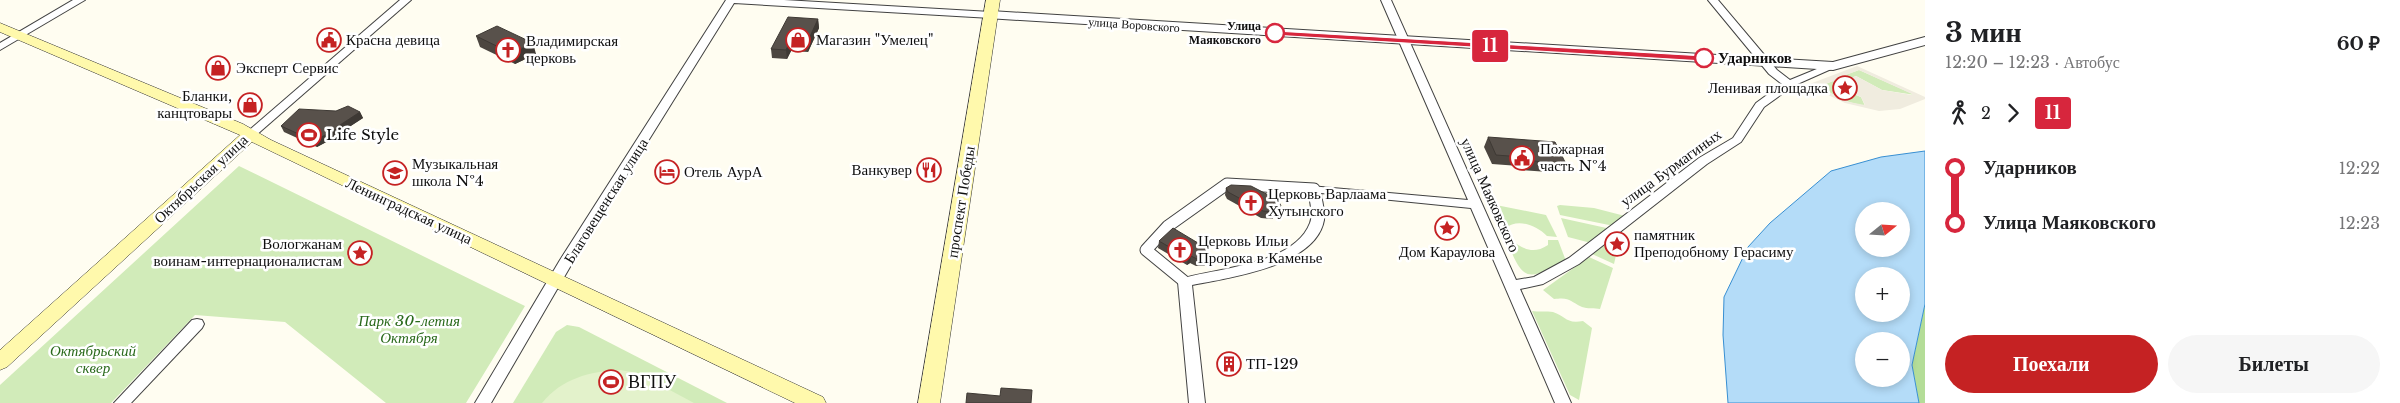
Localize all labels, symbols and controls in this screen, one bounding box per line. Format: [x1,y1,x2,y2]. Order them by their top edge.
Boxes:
street label: улица Воровского [1088,14,1180,35]
text: 3 мин [1945,15,2022,50]
place label: Улица Маяковского [1189,18,1261,47]
marker: Улица Маяковского [1265,23,1285,43]
public building icon: Красна девица [316,27,342,53]
shop icon: Магазин "Умелец" [785,27,811,53]
place label: Красна девица [346,30,440,49]
place label: Магазин "Умелец" [816,30,933,49]
line badge: 11 [1468,30,1512,62]
place label: Владимирская церковь [526,31,618,67]
text: 60 ₽ [2337,32,2380,55]
text: 11 [1482,35,1498,57]
church icon: Владимирская церковь [495,37,521,63]
marker: Ударников [1694,48,1714,68]
place label: Ударников [1718,48,1792,67]
text: 12:20 – 12:23 · Автобус [1945,52,2120,72]
shop icon: Эксперт Сервис [205,55,231,81]
place label: Эксперт Сервис [236,58,339,77]
place icon: Ленивая площадка [1832,75,1858,101]
place label: Ленивая площадка [1708,78,1828,97]
place label: Бланки, канцтовары [157,86,232,122]
shop icon: Бланки, канцтовары [237,92,263,118]
icon: walk [1945,99,1973,127]
icon: forward [1999,99,2027,127]
text: 11 [2045,102,2061,124]
text: 2 [1981,103,1991,123]
sports icon: Life Style [296,122,322,148]
street label: улица Бурмагиных [1616,124,1725,211]
place label: Life Style [326,125,399,144]
street label: Октябрьская улица [150,130,252,227]
street label: Благовещенская улица [559,134,652,267]
street label: улица Маяковского [1457,135,1524,255]
place label: Пожарная часть №4 [1540,139,1607,175]
street label: проспект Победы [942,145,979,259]
public building icon: Пожарная часть №4 [1509,145,1535,171]
place label: Музыкальная школа №4 [412,154,498,190]
text: Ударников [1983,156,2077,179]
restaurant icon: Ванкувер [916,157,942,183]
text: 12:22 [2339,158,2380,178]
hotel icon: Отель АурА [654,159,680,185]
school or university icon: Музыкальная школа №4 [382,160,408,186]
place label: Ванкувер [852,160,912,179]
place label: Отель АурА [684,162,763,181]
street label: Ленинградская улица [343,173,476,248]
place label: Церковь Варлаама Хутынского [1268,184,1386,220]
church icon: Церковь Варлаама Хутынского [1238,190,1264,216]
north arrow [1855,202,1910,258]
map controls [1855,202,1910,387]
text: Улица Маяковского [1983,211,2156,234]
text: 12:23 [2339,213,2380,233]
place icon: Дом Караулова [1434,215,1460,241]
place label: памятник Преподобному Герасиму [1634,225,1794,261]
place label: Церковь Ильи Пророка в Каменье [1198,231,1323,267]
place icon: памятник Преподобному Герасиму [1604,231,1630,257]
place label: Вологжанам воинам-интернационалистам [153,234,343,270]
church icon: Церковь Ильи Пророка в Каменье [1167,237,1193,263]
place icon: Вологжанам воинам-интернационалистам [347,240,373,266]
place label: Дом Караулова [1399,242,1496,261]
button: + [1855,267,1910,322]
park label: Парк 30-летия Октября [357,311,460,347]
button: − [1855,332,1910,387]
button: Поехали [1945,335,2158,393]
button: Билеты [2168,335,2380,393]
park label: Октябрьский сквер [50,341,137,377]
building icon: ТП-129 [1216,351,1242,377]
place label: ТП-129 [1246,354,1299,373]
sports icon: ВГПУ [598,369,624,395]
place label: ВГПУ [628,371,676,393]

